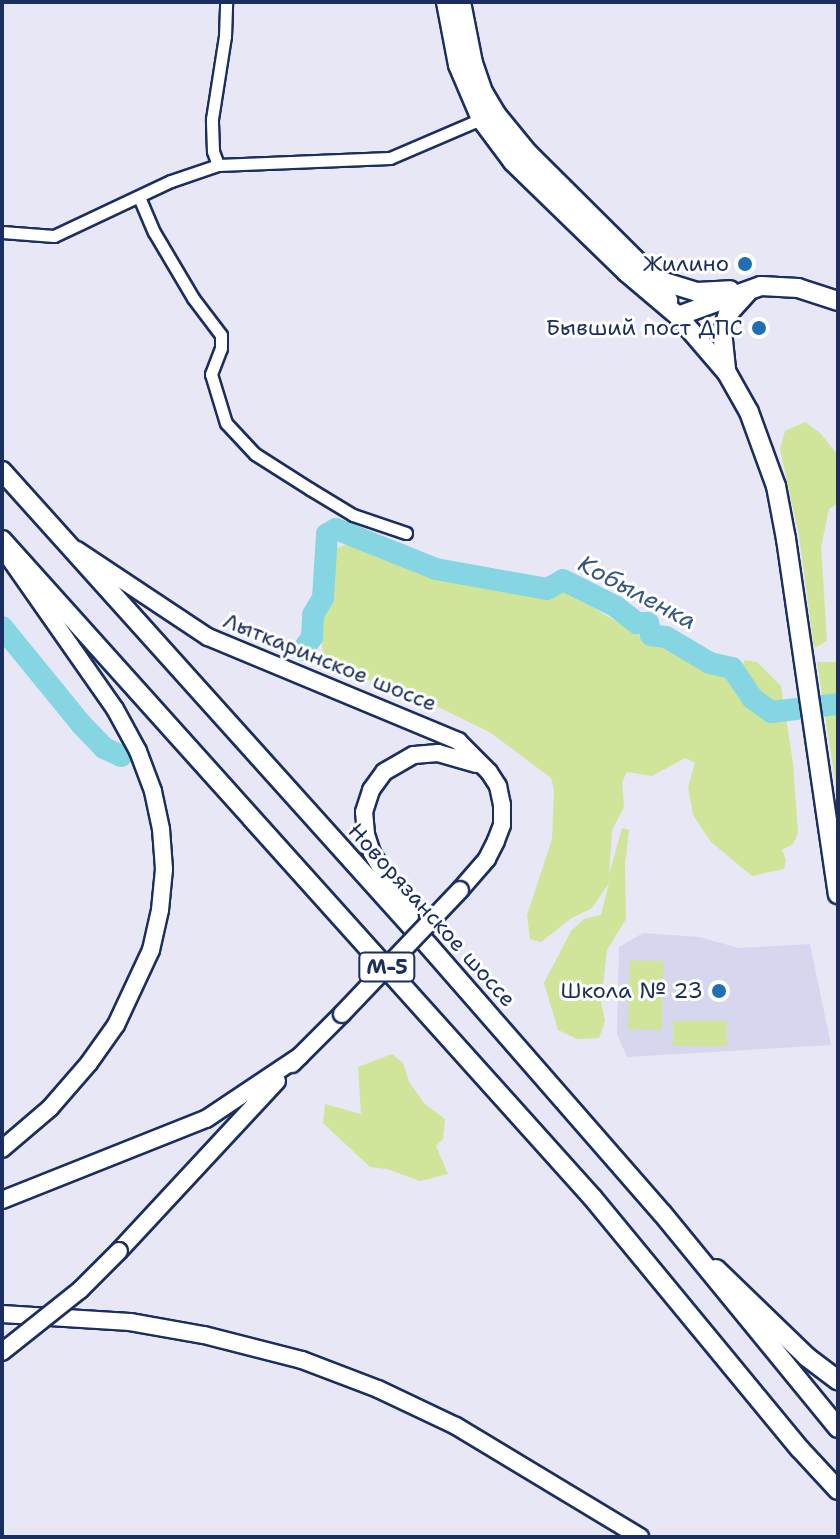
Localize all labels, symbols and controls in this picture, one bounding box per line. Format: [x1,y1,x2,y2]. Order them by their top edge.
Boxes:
place label: Жилино [643,251,729,277]
marker: Жилино [736,255,754,273]
place label: Бывший пост ДПС [546,315,743,341]
marker: Бывший пост ДПС [750,319,768,337]
water label: Кобыленка [573,550,701,636]
street label: Лыткаринское шоссе [220,607,440,717]
street label: Новорязанское шоссе [343,818,521,1012]
road number: М-5 [357,951,417,983]
place label: Школа № 23 [560,978,703,1004]
marker: Школа № 23 [710,982,728,1000]

